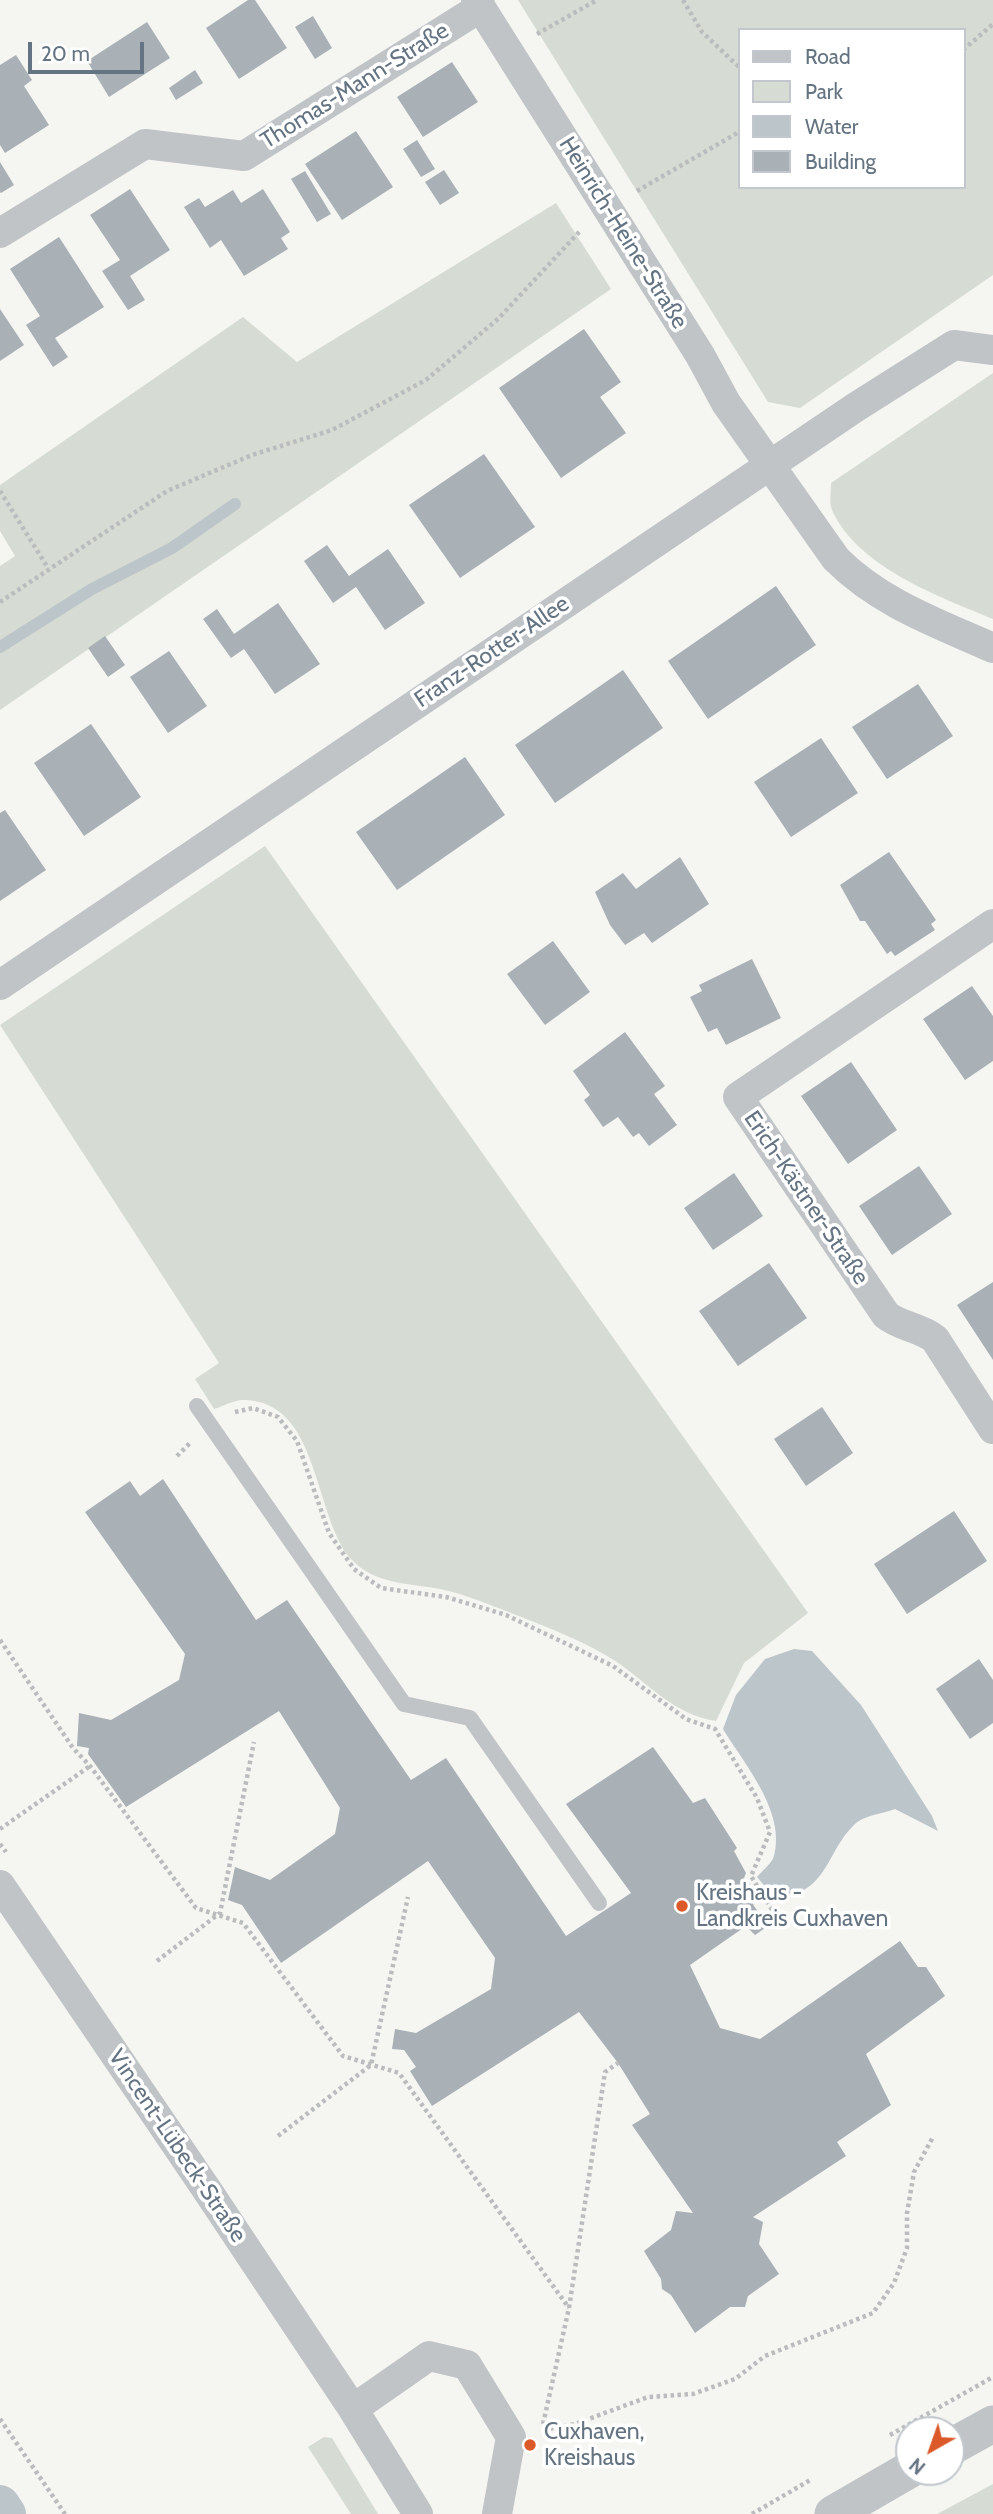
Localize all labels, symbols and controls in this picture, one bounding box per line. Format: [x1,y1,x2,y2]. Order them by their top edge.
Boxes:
street label: Thomas-Mann-Straße [256,17,454,155]
scale bar [32,28,147,72]
legend [738,28,965,189]
text: 20 m [41,41,90,66]
text: Road [805,44,851,69]
text: Park [805,79,843,104]
text: Water [805,114,858,139]
street label: Heinrich-Heine-Straße [553,132,693,334]
text: Building [805,149,876,174]
street label: Franz-Rotter-Allee [410,590,574,714]
street label: Erich-Kästner-Straße [738,1106,874,1290]
place label: Kreishaus - Landkreis Cuxhaven [696,1879,888,1933]
marker: Kreishaus - Landkreis Cuxhaven [674,1898,690,1914]
street label: Vincent-Lübeck-Straße [102,2044,252,2248]
north arrow [895,2416,965,2486]
place label: Cuxhaven, Kreishaus [544,2418,645,2472]
marker: Cuxhaven, Kreishaus [522,2437,538,2453]
text: N [905,2453,930,2479]

